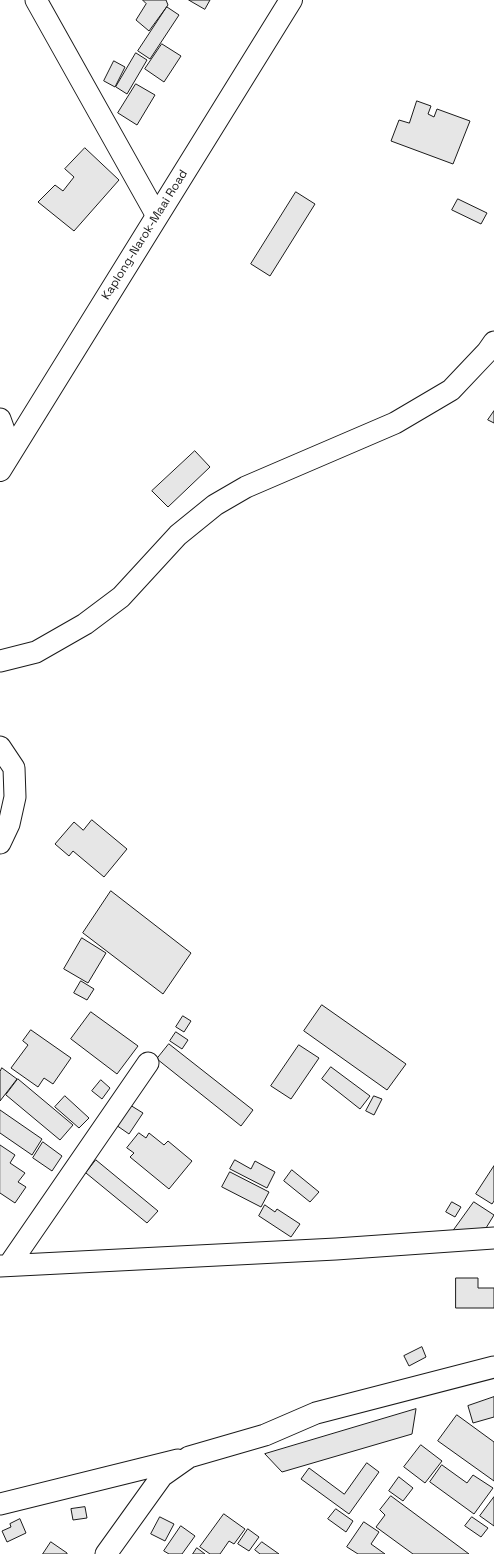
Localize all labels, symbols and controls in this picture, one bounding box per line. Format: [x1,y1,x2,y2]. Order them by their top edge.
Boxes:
street label: Kaplong-Narok-Maai Road [99,167,191,303]

